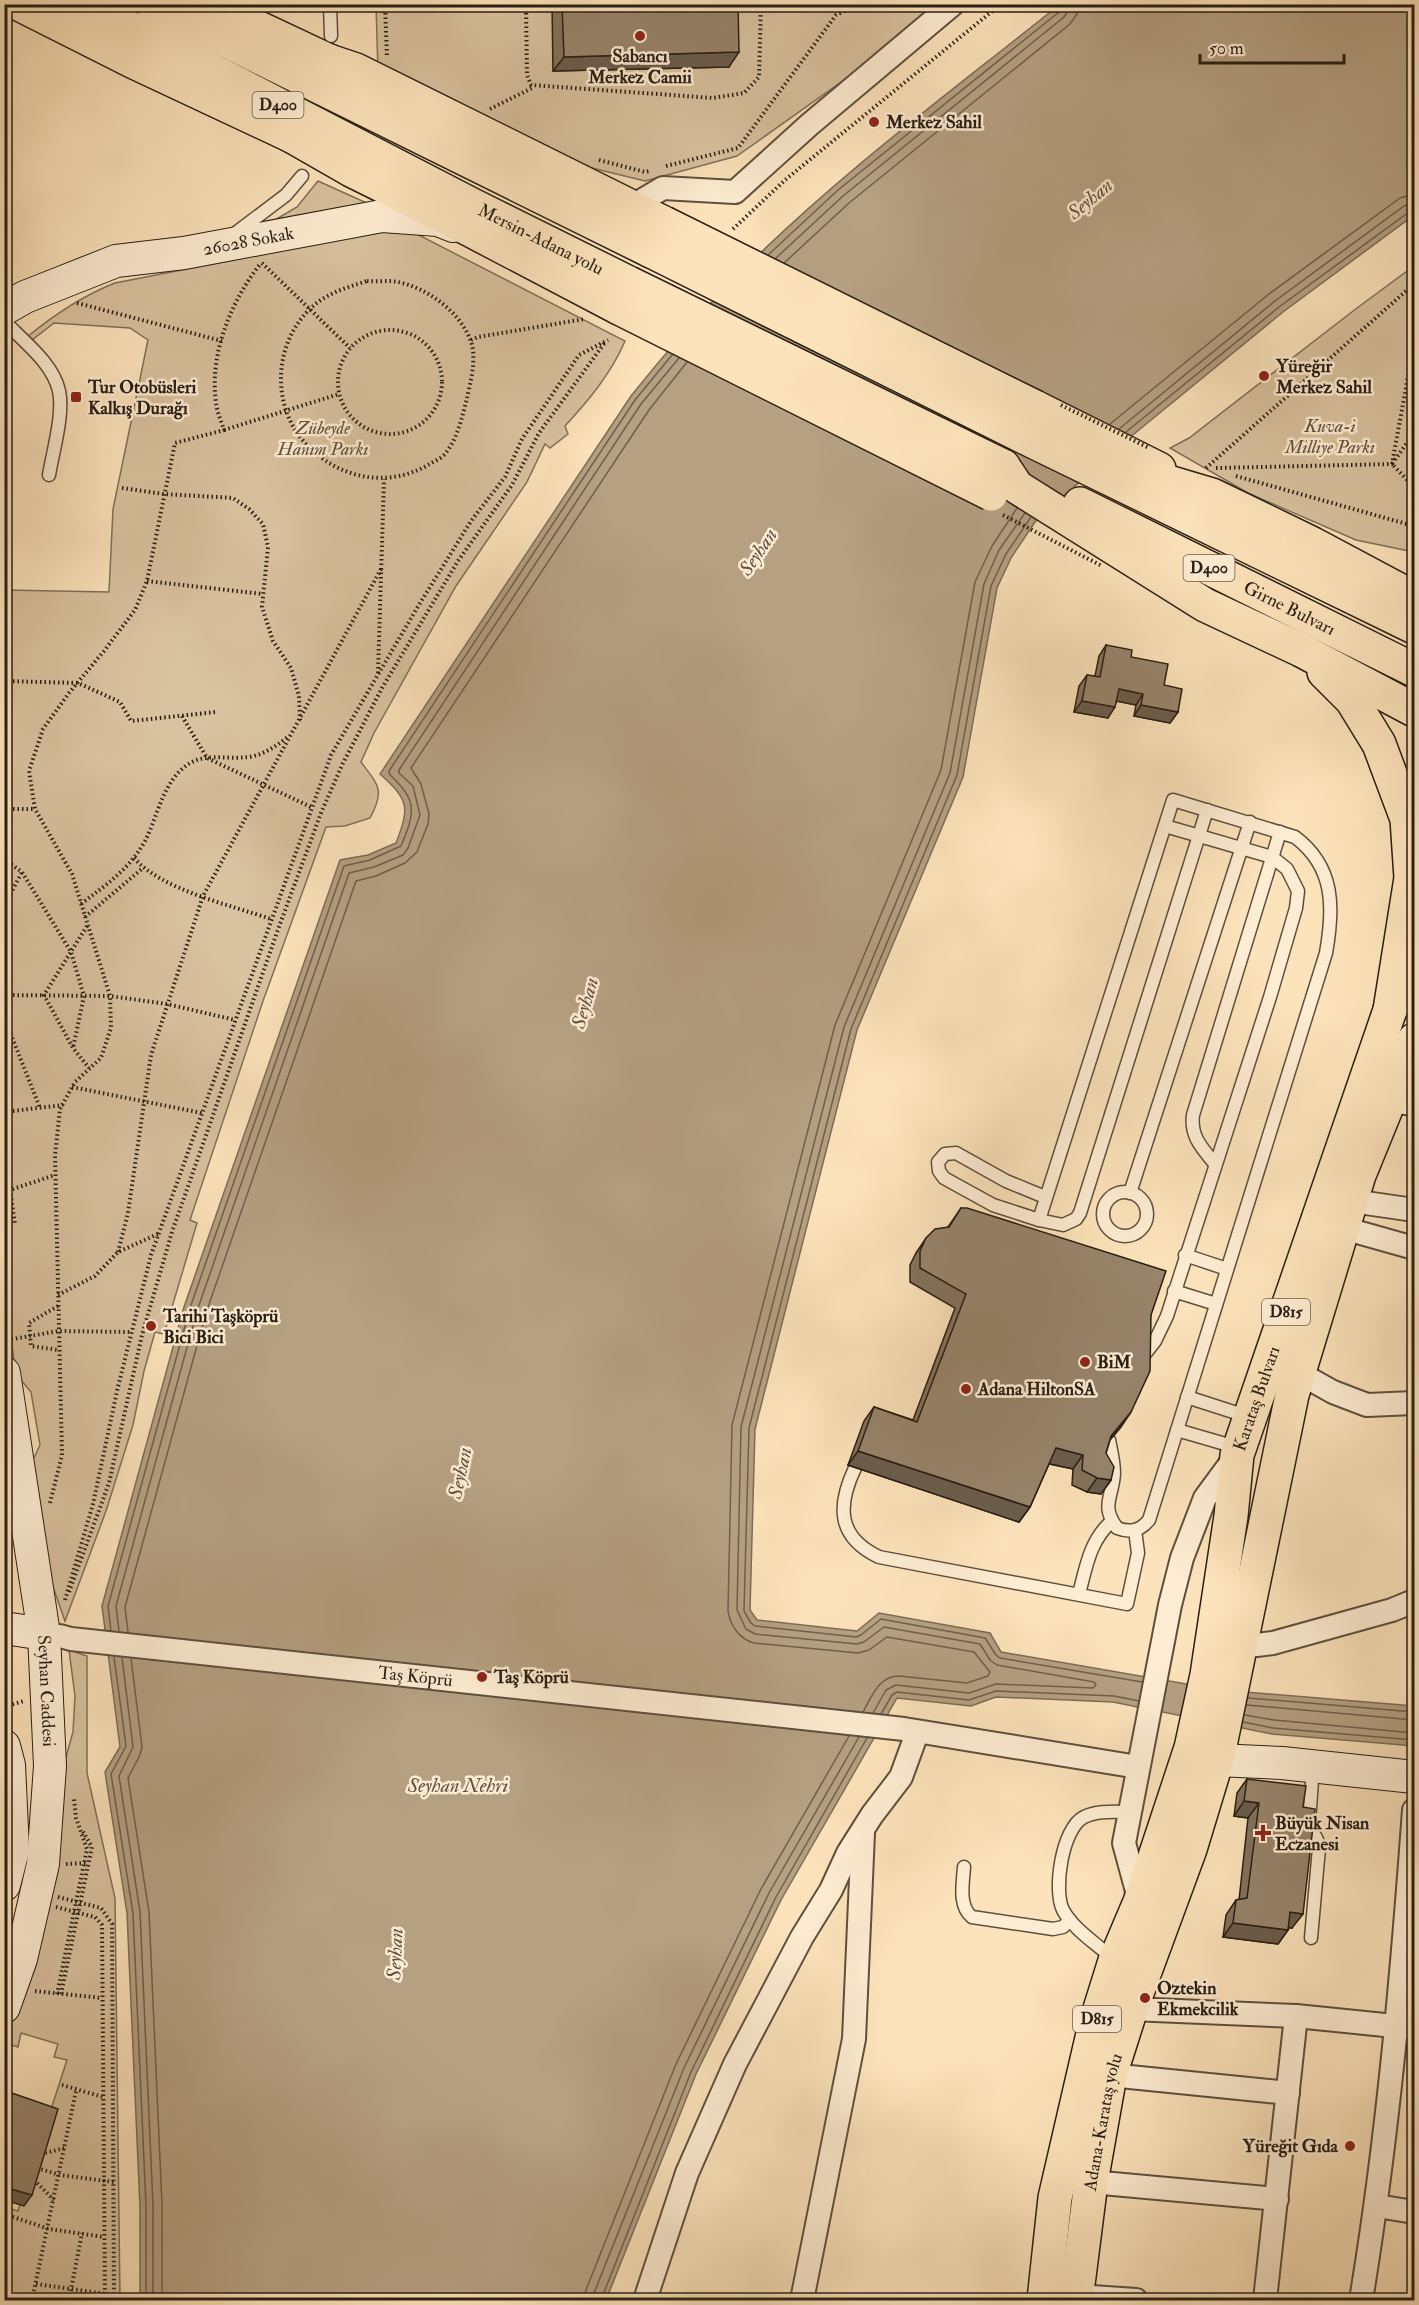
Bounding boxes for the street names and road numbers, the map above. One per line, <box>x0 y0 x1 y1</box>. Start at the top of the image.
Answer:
road number: D400 <box>252 92 304 118</box>
street label: Mersin-Adana yolu <box>474 198 608 280</box>
street label: 26028 Sokak <box>201 221 296 261</box>
road number: D400 <box>1184 555 1234 581</box>
street label: Girne Bulvarı <box>1240 576 1339 641</box>
road number: D815 <box>1262 1299 1310 1325</box>
street label: Karataş Bulvarı <box>1228 1343 1285 1454</box>
street label: Seyhan Caddesi <box>33 1634 61 1748</box>
street label: Taș Köprü <box>377 1661 454 1692</box>
road number: D815 <box>1073 2006 1121 2032</box>
street label: Adana-Karataş yolu <box>1078 2050 1128 2193</box>

